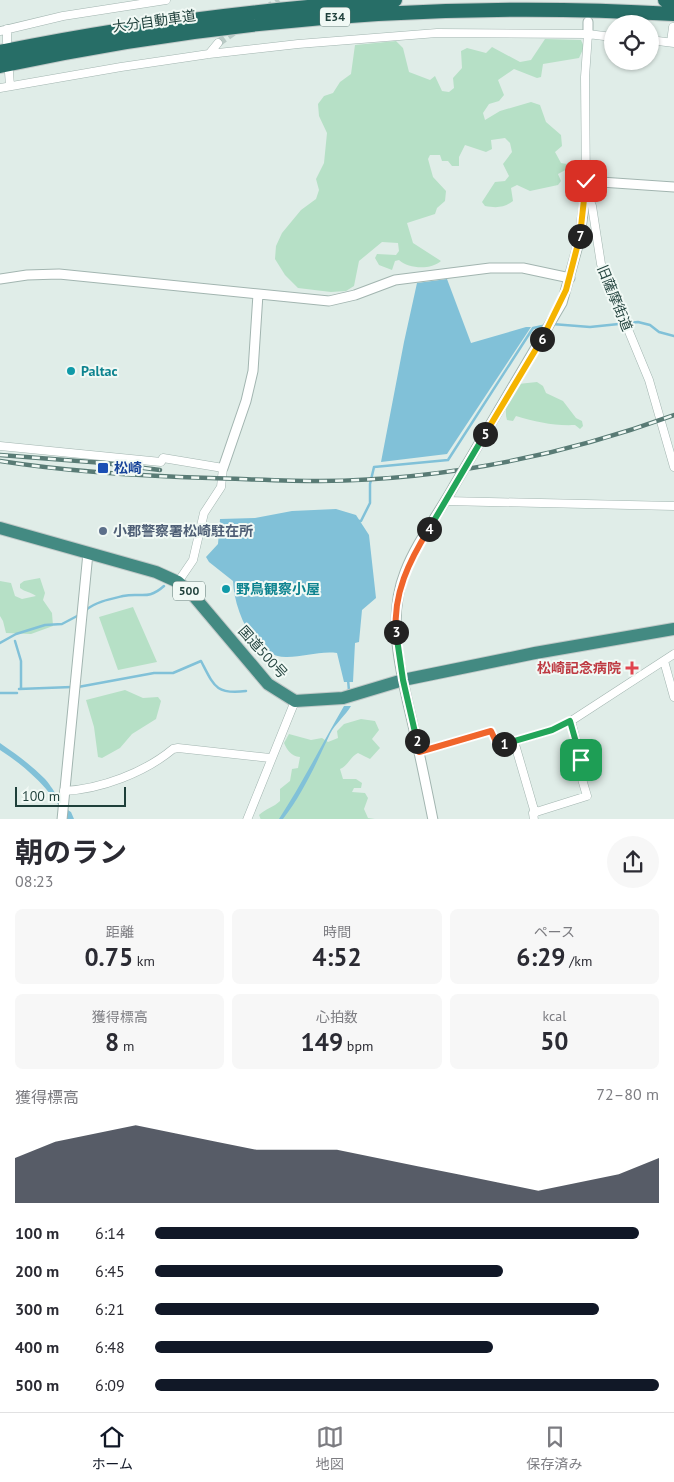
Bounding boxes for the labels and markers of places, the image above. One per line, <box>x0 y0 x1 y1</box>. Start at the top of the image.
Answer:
pin <box>565 160 607 202</box>
pin: 7 <box>568 224 592 248</box>
pin: 6 <box>530 326 554 352</box>
place label: Paltac <box>81 362 118 380</box>
marker: Paltac <box>65 365 77 377</box>
pin: 5 <box>472 422 498 446</box>
place label: 松崎 <box>114 459 142 477</box>
marker: 松崎 <box>96 461 110 475</box>
pin: 4 <box>416 516 442 542</box>
place label: 小郡警察署松崎駐在所 <box>113 522 253 540</box>
marker: 小郡警察署松崎駐在所 <box>97 525 109 537</box>
place label: 野鳥観察小屋 <box>236 580 320 598</box>
marker: 野鳥観察小屋 <box>220 583 232 595</box>
pin: 3 <box>384 620 408 644</box>
place label: 松崎記念病院 <box>537 659 621 677</box>
marker: 松崎記念病院 <box>625 661 639 675</box>
pin: 2 <box>404 728 430 754</box>
pin: 1 <box>492 732 516 756</box>
pin <box>560 739 602 781</box>

